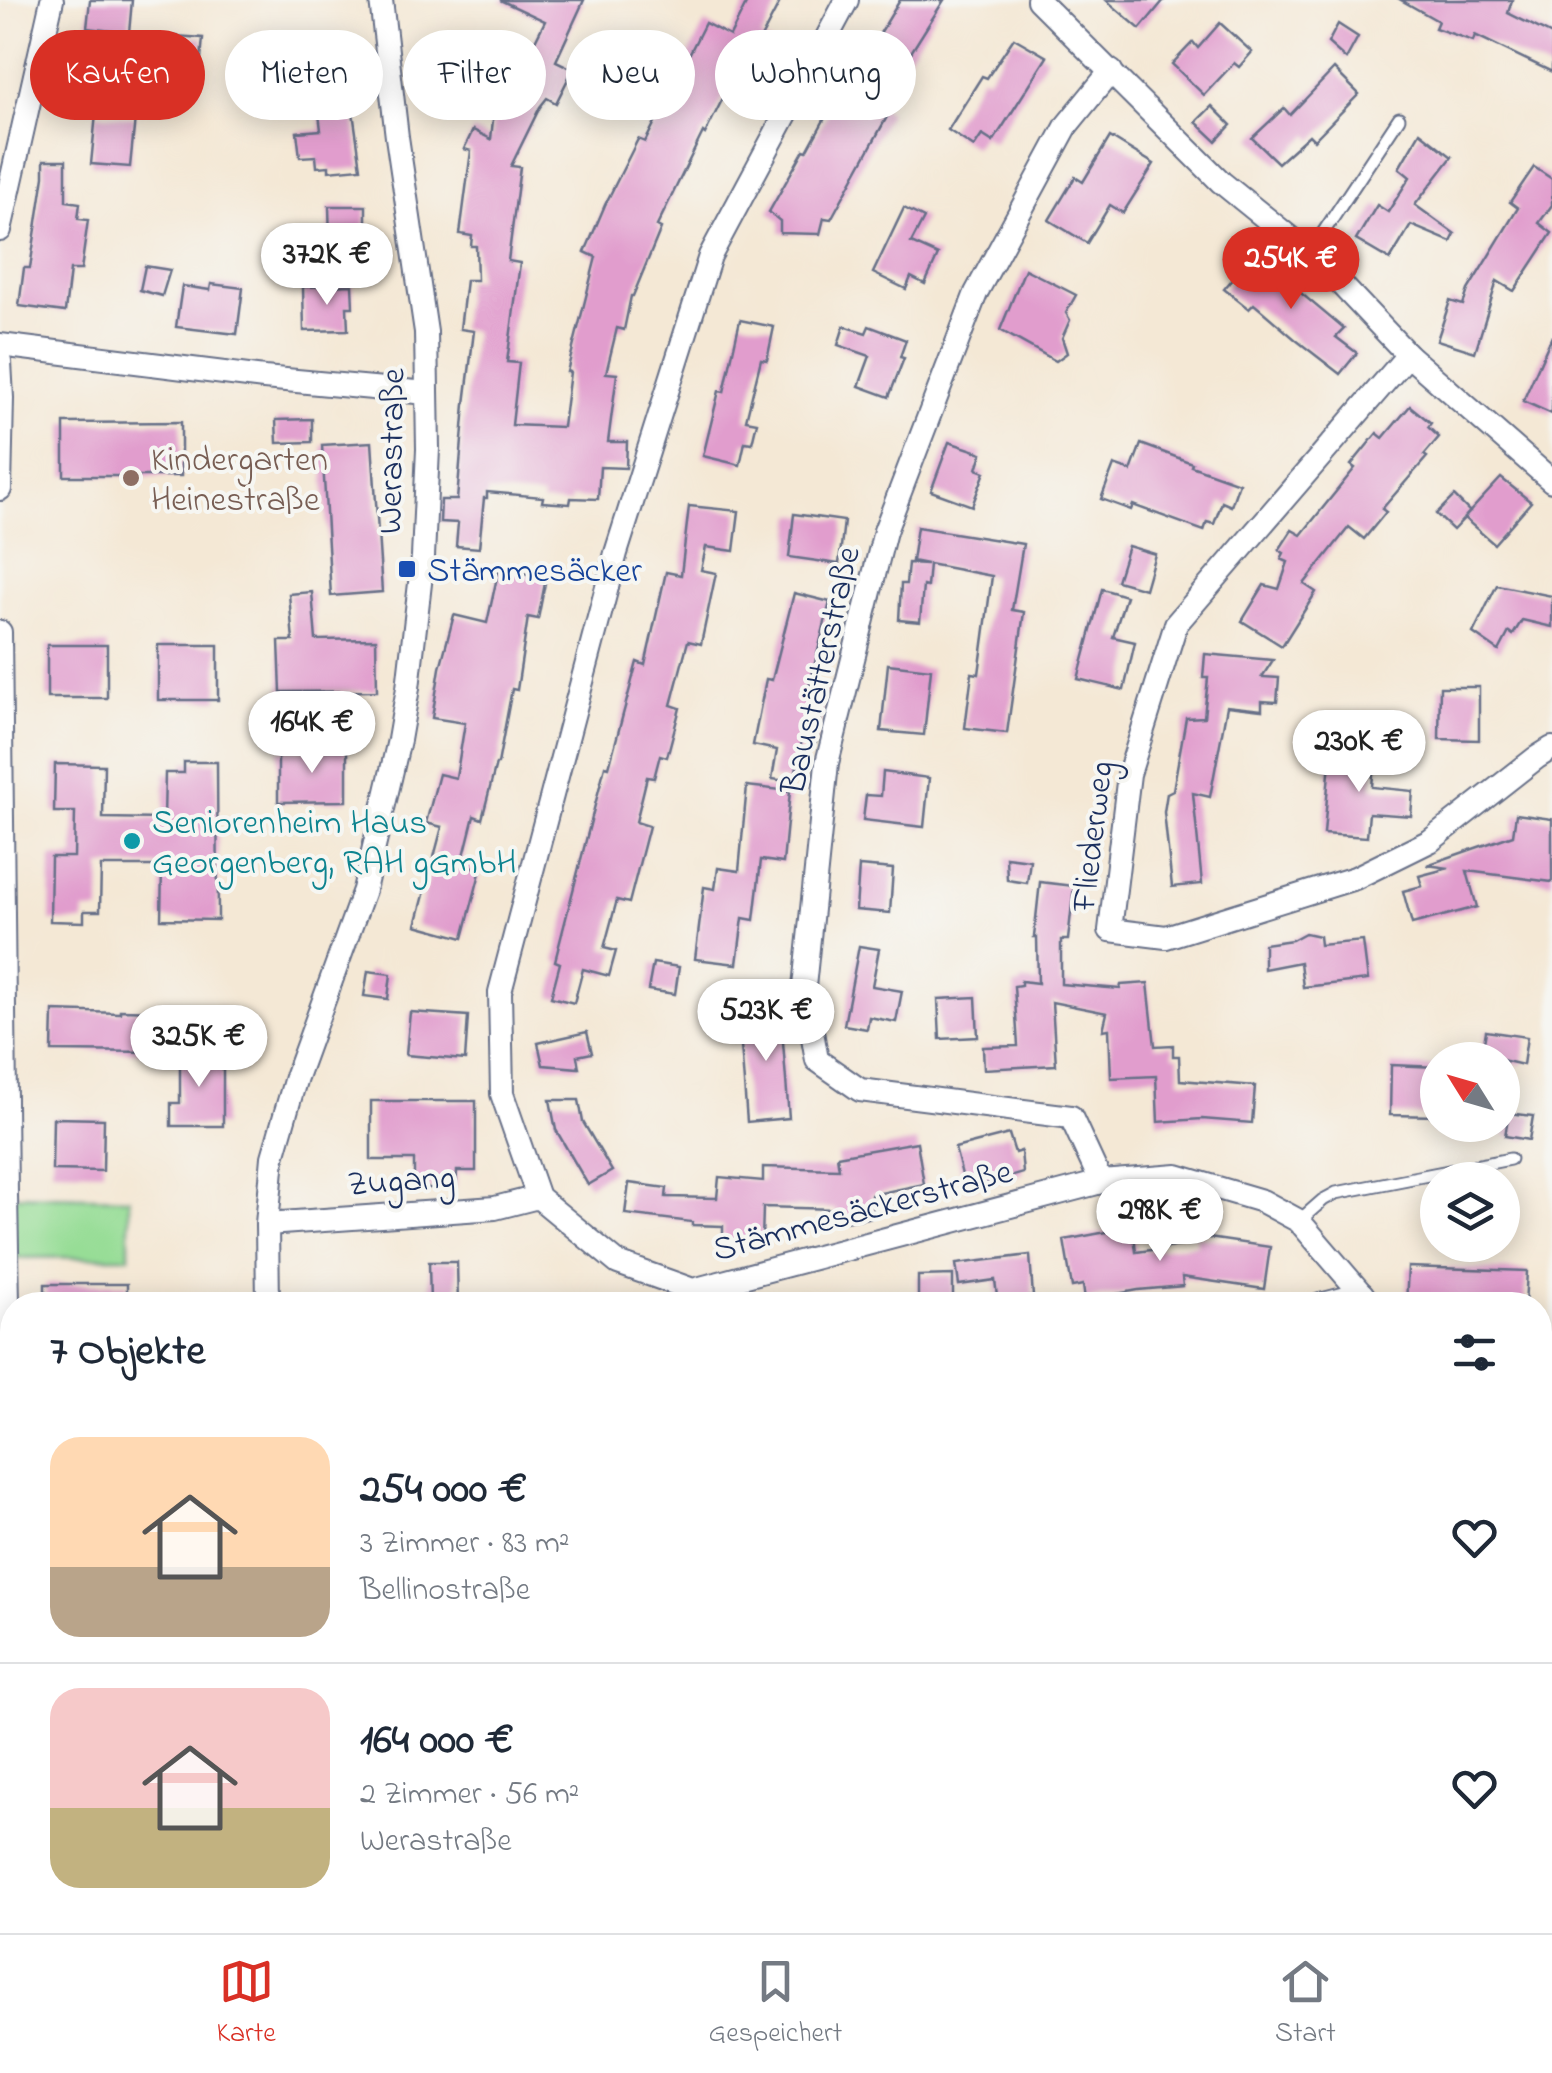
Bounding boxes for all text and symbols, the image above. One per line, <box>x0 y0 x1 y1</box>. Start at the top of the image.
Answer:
chip: Kaufen <box>30 30 205 120</box>
chip: Mieten <box>225 30 383 120</box>
chip: Filter <box>403 30 546 120</box>
chip: Neu <box>566 30 695 120</box>
chip: Wohnung <box>715 30 916 120</box>
pin: 372K € <box>246 223 408 308</box>
pin: 254K € <box>1210 227 1372 312</box>
text: 372K € <box>283 232 371 279</box>
text: 254K € <box>1244 236 1338 283</box>
street label: Werastraße <box>367 367 420 534</box>
place label: Kindergarten Heinestraße <box>151 436 328 527</box>
marker: Kindergarten Heinestraße <box>120 467 142 489</box>
street label: Baustätterstraße <box>769 541 876 801</box>
place label: Stämmesäcker <box>427 547 642 598</box>
marker: Stämmesäcker <box>396 558 418 580</box>
pin: 164K € <box>231 691 393 776</box>
text: 164K € <box>270 700 354 747</box>
pin: 230K € <box>1278 710 1440 795</box>
text: 230K € <box>1315 719 1403 766</box>
street label: Fliederweg <box>1060 758 1129 916</box>
place label: Seniorenheim Haus Georgenberg, RAH gGmbH <box>152 799 517 890</box>
marker: Seniorenheim Haus Georgenberg, RAH gGmbH <box>121 830 143 852</box>
pin: 523K € <box>685 979 847 1064</box>
text: 523K € <box>719 988 813 1035</box>
pin: 325K € <box>118 1005 280 1090</box>
text: 325K € <box>152 1014 246 1061</box>
north arrow <box>1420 1042 1520 1142</box>
map controls <box>1420 1042 1520 1262</box>
street label: Stämmesäckerstraße <box>707 1148 1019 1277</box>
street label: Zugang <box>346 1153 457 1212</box>
button: layers <box>1420 1162 1520 1262</box>
pin: 298K € <box>1079 1179 1241 1264</box>
text: 298K € <box>1118 1188 1202 1235</box>
text: 7 Objekte <box>50 1322 205 1383</box>
icon: filters <box>1447 1325 1502 1380</box>
text: 254 000 € <box>360 1460 527 1521</box>
icon: home <box>130 1477 250 1597</box>
icon: heart <box>1447 1510 1502 1565</box>
text: 3 Zimmer · 83 m² <box>360 1521 569 1568</box>
text: Bellinostraße <box>360 1568 530 1615</box>
text: 164 000 € <box>360 1711 514 1772</box>
icon: home <box>130 1728 250 1848</box>
icon: heart <box>1447 1761 1502 1816</box>
text: 2 Zimmer · 56 m² <box>360 1772 579 1819</box>
text: Werastraße <box>360 1819 512 1866</box>
tab: Karte <box>216 1954 276 2055</box>
tab: Gespeichert <box>709 1954 842 2055</box>
tab: Start <box>1275 1954 1336 2055</box>

